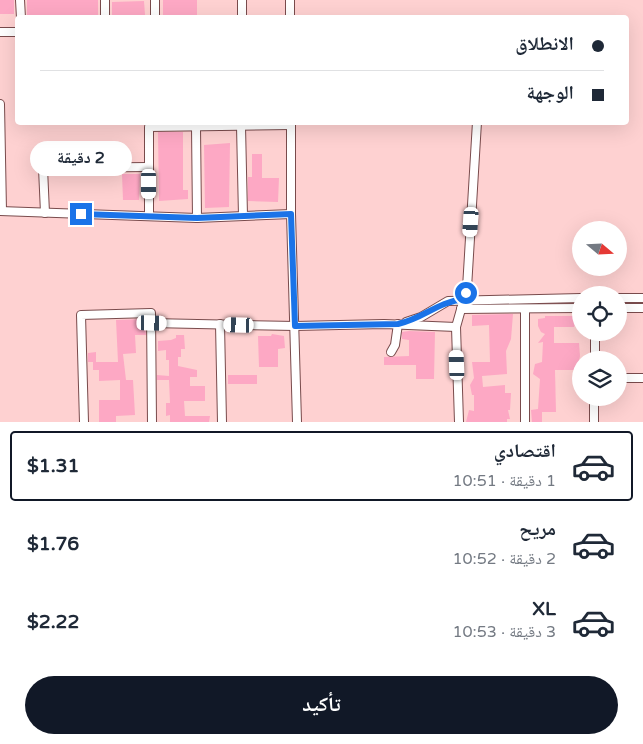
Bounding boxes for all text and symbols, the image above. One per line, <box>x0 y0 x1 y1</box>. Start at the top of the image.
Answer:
text: الانطلاق <box>515 33 574 55</box>
text: الوجهة <box>526 82 574 104</box>
callout: 2 دقيقة <box>30 142 132 176</box>
text: 2 دقيقة <box>57 148 105 168</box>
car <box>141 169 156 199</box>
route end <box>70 203 92 225</box>
car <box>462 207 479 237</box>
north arrow <box>572 221 628 276</box>
map controls <box>572 221 627 406</box>
route start <box>455 282 477 304</box>
button: locate <box>572 286 627 341</box>
car <box>136 315 167 331</box>
car <box>223 317 254 333</box>
car <box>448 350 465 380</box>
button: layers <box>572 351 627 406</box>
text: اقتصادي <box>494 440 556 462</box>
icon: car <box>571 444 616 489</box>
text: $1.31 <box>27 455 79 477</box>
text: 1 دقيقة · 10:51 <box>452 471 556 491</box>
text: مريح <box>519 518 556 540</box>
icon: car <box>571 522 616 567</box>
text: $1.76 <box>27 533 79 555</box>
text: 2 دقيقة · 10:52 <box>452 549 556 569</box>
text: XL <box>532 598 556 620</box>
icon: car <box>571 600 616 645</box>
text: $2.22 <box>27 611 79 633</box>
text: 3 دقيقة · 10:53 <box>452 622 556 642</box>
button: تأكيد <box>25 676 618 734</box>

